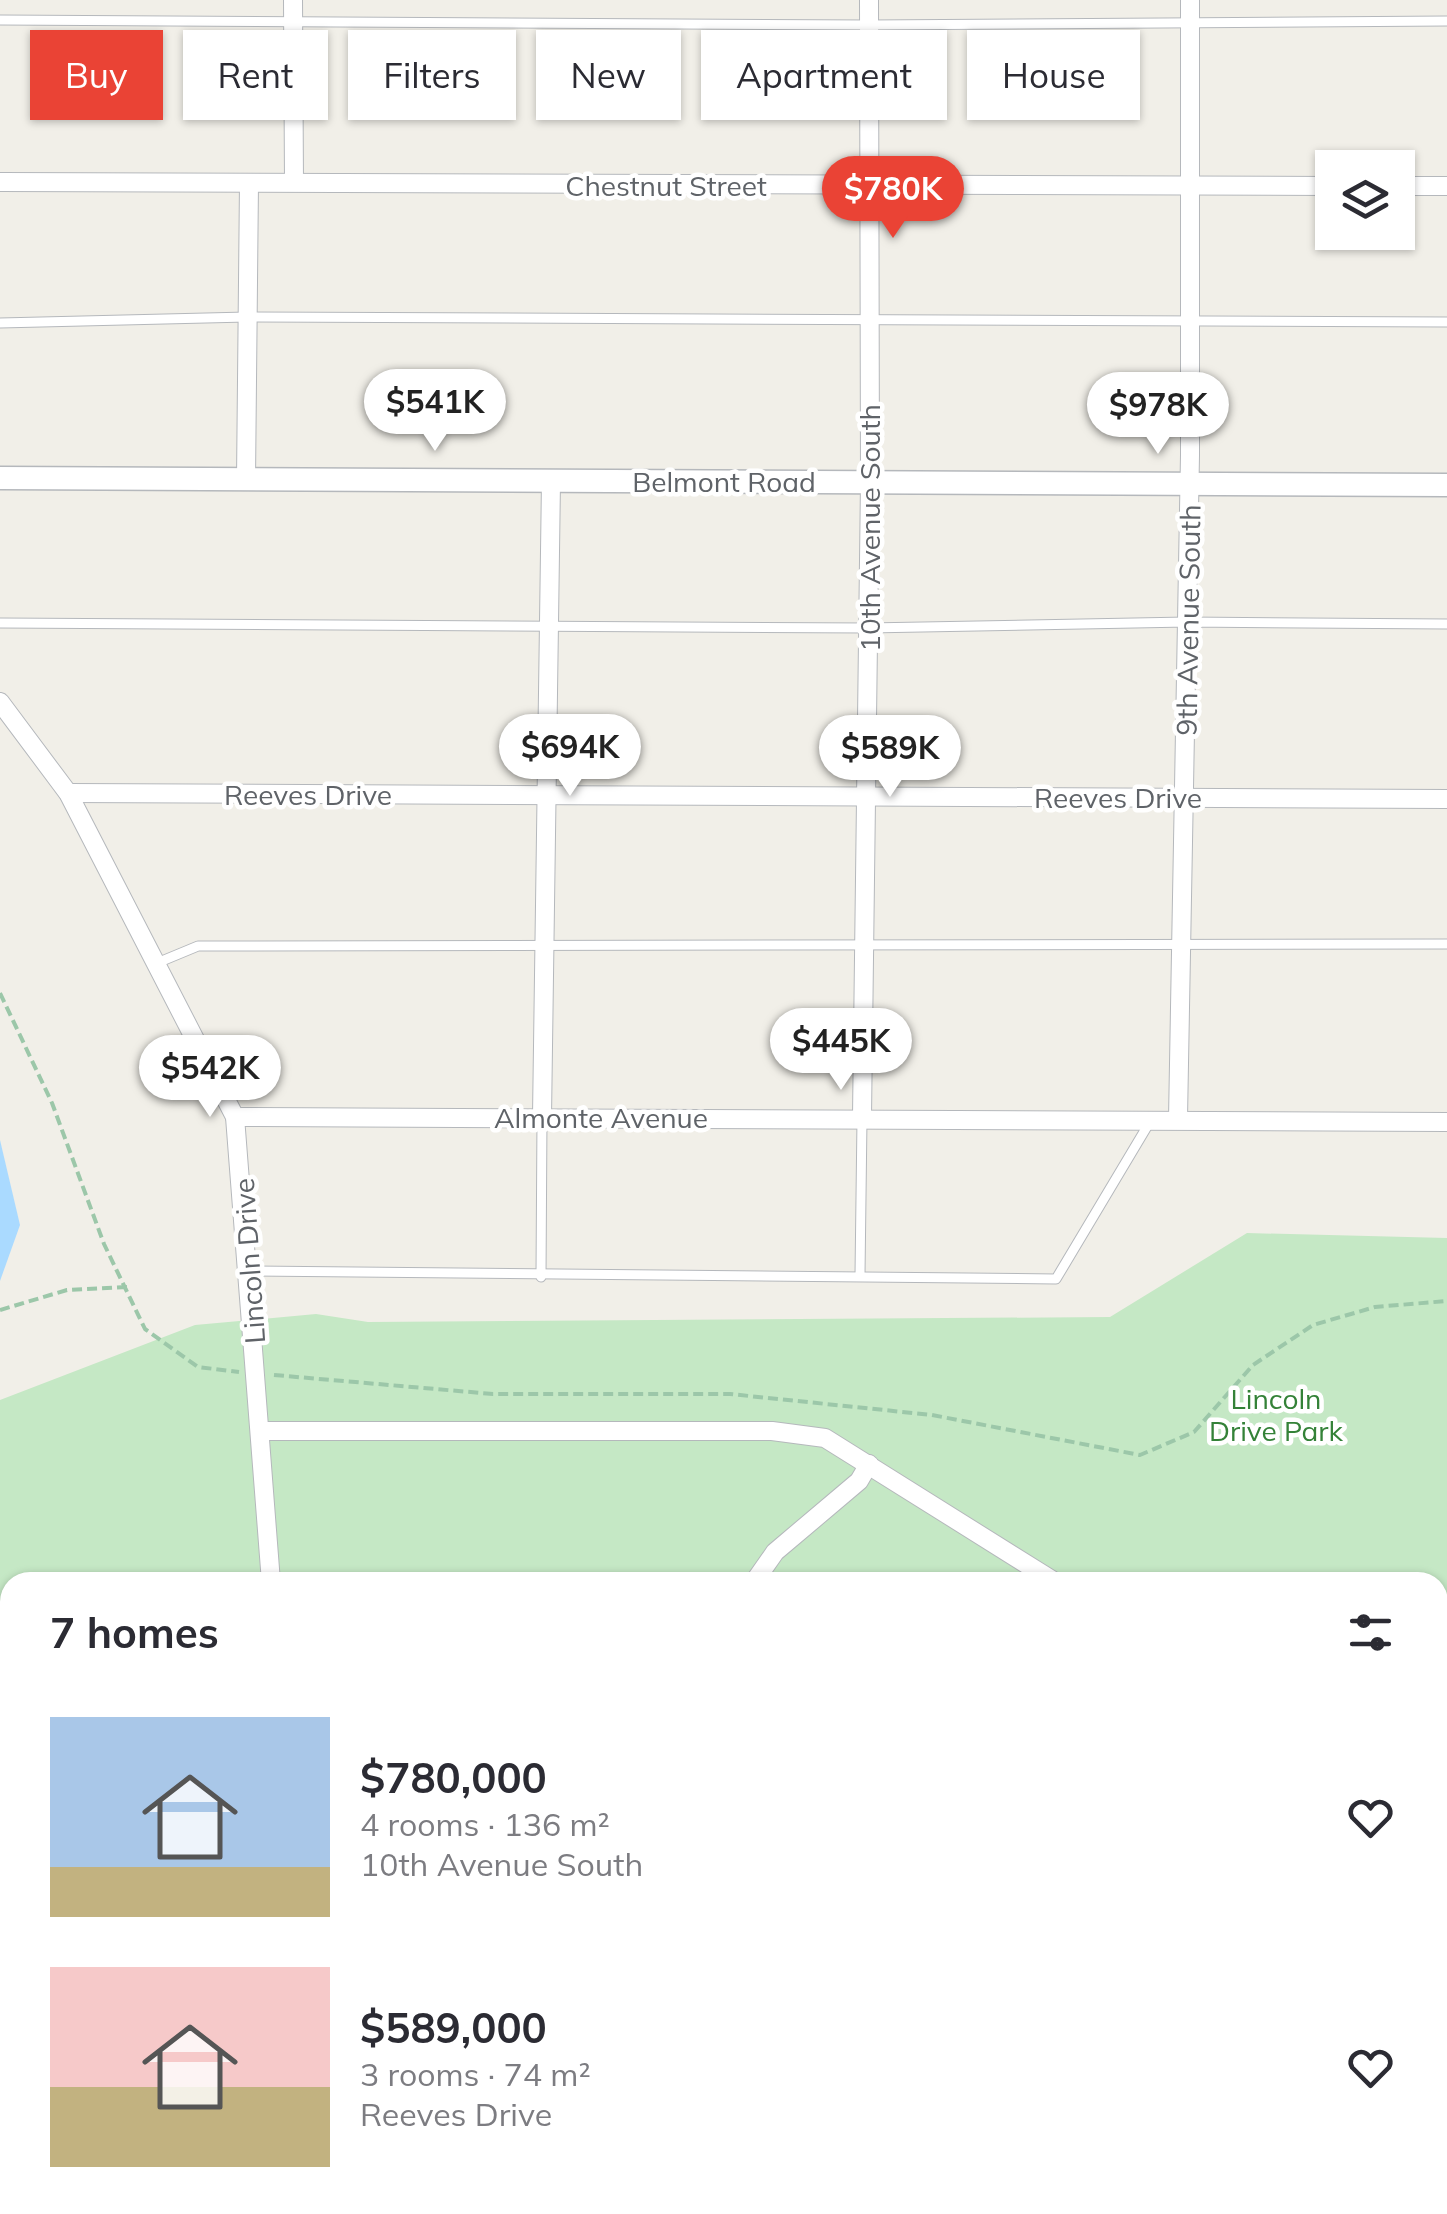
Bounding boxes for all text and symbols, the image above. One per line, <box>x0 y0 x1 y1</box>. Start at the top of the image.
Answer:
chip: Buy <box>30 30 163 120</box>
chip: Rent <box>183 30 328 120</box>
chip: Filters <box>348 30 516 120</box>
chip: New <box>536 30 681 120</box>
chip: Apartment <box>701 30 947 120</box>
chip: House <box>967 30 1140 120</box>
map controls <box>1315 150 1415 250</box>
button: layers <box>1315 150 1415 250</box>
pin: $780K <box>823 156 963 241</box>
street label: Chestnut Street <box>565 168 767 203</box>
text: $780K <box>844 168 942 208</box>
pin: $541K <box>365 369 505 454</box>
pin: $978K <box>1088 372 1228 457</box>
text: $541K <box>386 381 484 421</box>
text: $978K <box>1109 384 1207 424</box>
street label: 10th Avenue South <box>852 404 887 652</box>
street label: Belmont Road <box>632 464 816 499</box>
street label: 9th Avenue South <box>1168 504 1208 736</box>
pin: $694K <box>500 714 640 799</box>
pin: $589K <box>820 715 960 800</box>
text: $694K <box>521 726 619 766</box>
text: $589K <box>841 727 939 767</box>
street label: Reeves Drive <box>224 777 392 812</box>
street label: Reeves Drive <box>1034 780 1202 815</box>
pin: $445K <box>771 1008 911 1093</box>
text: $445K <box>792 1020 890 1060</box>
pin: $542K <box>140 1035 280 1120</box>
text: $542K <box>161 1047 259 1087</box>
street label: Almonte Avenue <box>494 1100 708 1135</box>
street label: Lincoln Drive <box>226 1177 272 1345</box>
park label: Lincoln Drive Park <box>1209 1381 1344 1448</box>
icon: filters <box>1343 1605 1398 1660</box>
text: 7 homes <box>50 1606 219 1659</box>
text: $780,000 <box>360 1751 547 1804</box>
icon: home <box>130 1757 250 1877</box>
icon: heart <box>1343 1790 1398 1845</box>
text: 4 rooms · 136 m² <box>360 1804 610 1844</box>
text: 10th Avenue South <box>360 1844 643 1884</box>
text: $589,000 <box>360 2001 547 2054</box>
icon: home <box>130 2007 250 2127</box>
icon: heart <box>1343 2040 1398 2095</box>
text: 3 rooms · 74 m² <box>360 2054 591 2094</box>
text: Reeves Drive <box>360 2094 552 2134</box>

